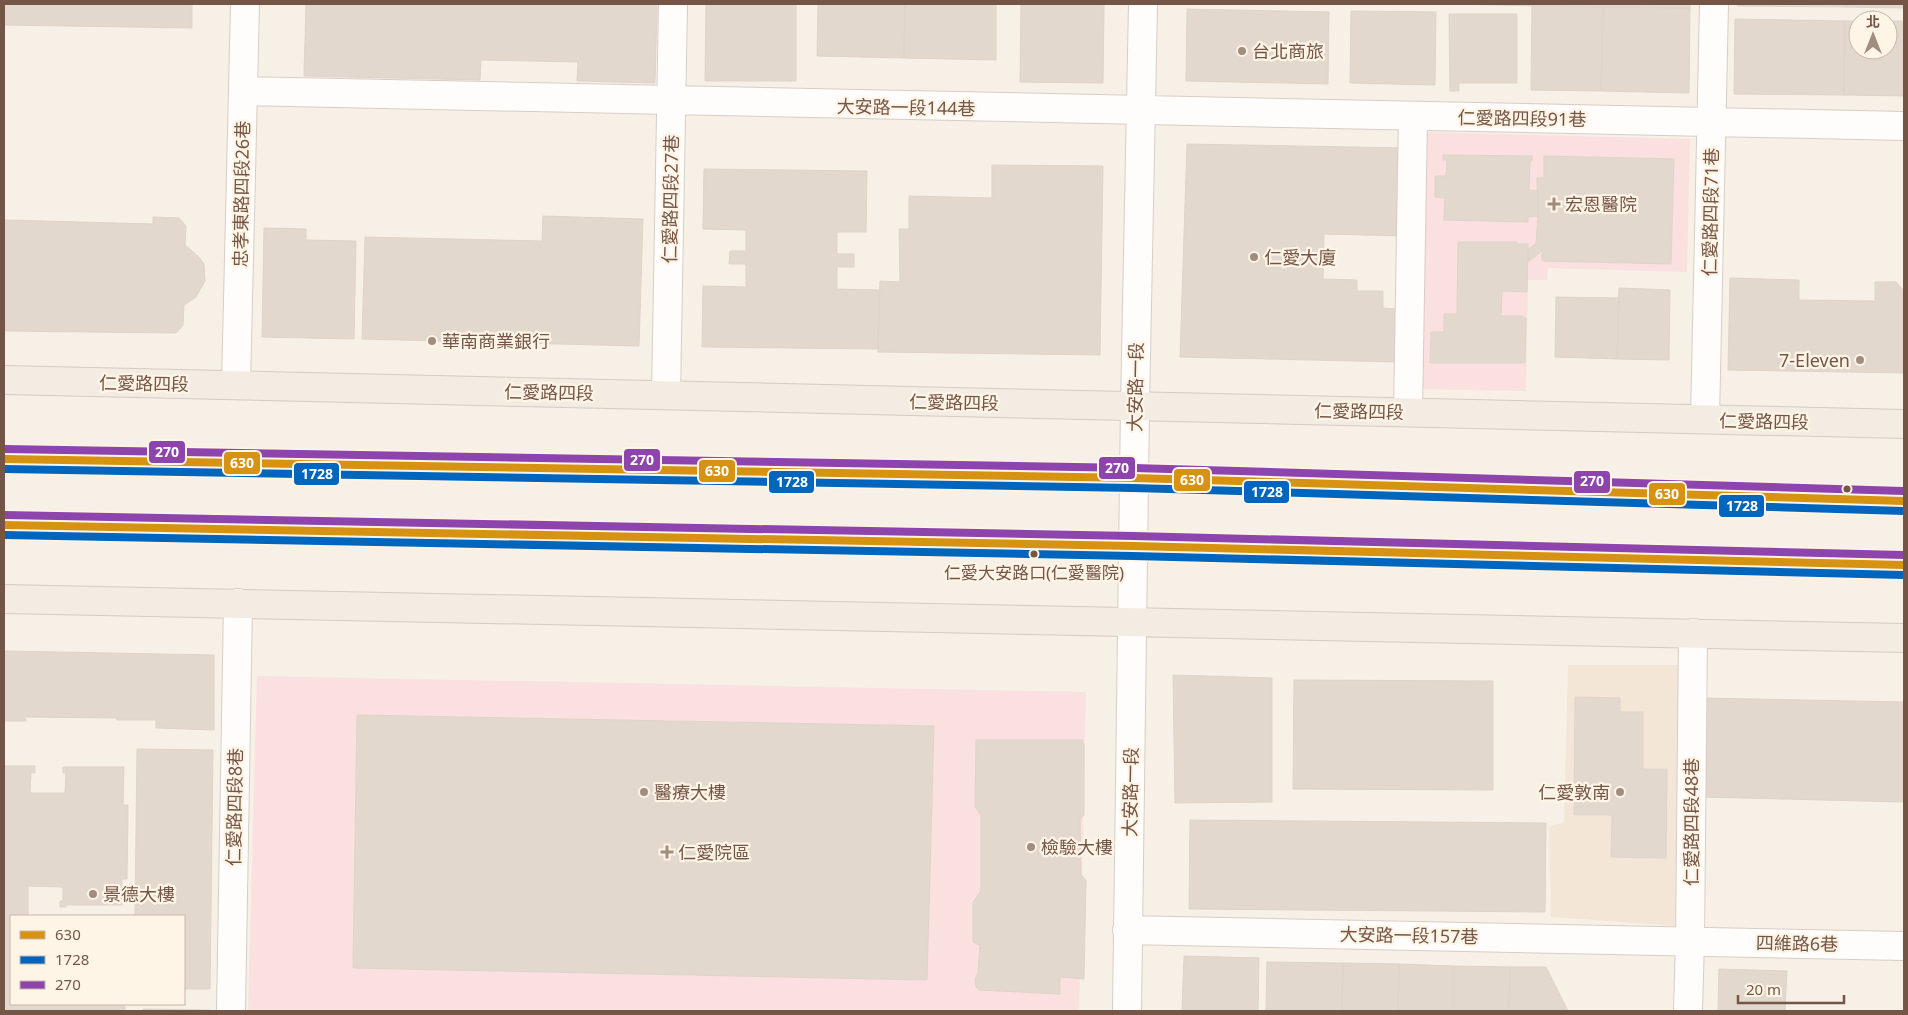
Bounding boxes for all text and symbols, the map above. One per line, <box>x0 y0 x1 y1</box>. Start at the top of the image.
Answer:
north arrow <box>1848 10 1898 60</box>
text: 北 <box>1866 12 1880 31</box>
place label: 台北商旅 <box>1252 39 1324 63</box>
marker: 台北商旅 <box>1236 45 1248 57</box>
street label: 大安路一段144巷 <box>836 94 976 120</box>
street label: 仁愛路四段91巷 <box>1458 105 1586 131</box>
street label: 忠孝東路四段26巷 <box>228 121 254 267</box>
street label: 仁愛路四段27巷 <box>657 135 683 263</box>
street label: 仁愛路四段71巷 <box>1697 148 1723 276</box>
place label: 宏恩醫院 <box>1565 192 1637 216</box>
marker: 宏恩醫院 <box>1547 197 1561 211</box>
place label: 仁愛大廈 <box>1264 245 1336 269</box>
marker: 仁愛大廈 <box>1248 251 1260 263</box>
place label: 華南商業銀行 <box>442 329 550 353</box>
marker: 華南商業銀行 <box>426 335 438 347</box>
street label: 大安路一段 <box>1122 342 1148 432</box>
place label: 7-Eleven <box>1779 348 1850 372</box>
marker: 7-Eleven <box>1854 354 1866 366</box>
street label: 仁愛路四段 <box>99 370 189 396</box>
street label: 仁愛路四段 <box>504 379 594 405</box>
street label: 仁愛路四段 <box>909 389 999 415</box>
street label: 仁愛路四段 <box>1314 398 1404 424</box>
street label: 仁愛路四段 <box>1719 408 1809 434</box>
line badge: 270 <box>148 440 186 464</box>
text: 270 <box>155 442 179 461</box>
line badge: 270 <box>623 448 661 472</box>
text: 270 <box>630 450 654 469</box>
line badge: 630 <box>223 451 261 475</box>
text: 630 <box>230 453 254 472</box>
line badge: 270 <box>1098 456 1136 480</box>
text: 270 <box>1105 458 1129 477</box>
line badge: 630 <box>698 459 736 483</box>
text: 630 <box>705 461 729 480</box>
line badge: 1728 <box>293 462 340 486</box>
text: 1728 <box>301 464 333 483</box>
line badge: 630 <box>1173 468 1211 492</box>
line badge: 1728 <box>768 470 815 494</box>
text: 630 <box>1180 470 1204 489</box>
line badge: 270 <box>1573 470 1611 494</box>
text: 270 <box>1580 471 1604 490</box>
text: 1728 <box>776 472 808 491</box>
line badge: 1728 <box>1243 480 1290 504</box>
text: 1728 <box>1251 482 1283 501</box>
line badge: 630 <box>1648 482 1686 506</box>
text: 630 <box>1655 484 1679 503</box>
unlabelled marker <box>1842 484 1852 494</box>
line badge: 1728 <box>1718 494 1765 518</box>
text: 1728 <box>1726 496 1758 515</box>
marker: 仁愛大安路口(仁愛醫院) <box>1029 549 1039 559</box>
place label: 仁愛大安路口(仁愛醫院) <box>944 561 1124 584</box>
street label: 大安路一段 <box>1117 747 1143 837</box>
street label: 仁愛路四段8巷 <box>221 748 247 866</box>
street label: 仁愛路四段48巷 <box>1679 758 1703 886</box>
place label: 醫療大樓 <box>654 780 726 804</box>
place label: 仁愛敦南 <box>1538 780 1610 804</box>
marker: 醫療大樓 <box>638 786 650 798</box>
marker: 仁愛敦南 <box>1614 786 1626 798</box>
place label: 檢驗大樓 <box>1041 835 1113 859</box>
place label: 仁愛院區 <box>678 840 750 864</box>
marker: 檢驗大樓 <box>1025 841 1037 853</box>
marker: 仁愛院區 <box>660 845 674 859</box>
place label: 景德大樓 <box>103 882 175 906</box>
marker: 景德大樓 <box>87 888 99 900</box>
legend <box>10 915 185 1005</box>
street label: 大安路一段157巷 <box>1339 922 1479 948</box>
text: 630 <box>55 924 81 944</box>
street label: 四維路6巷 <box>1756 930 1838 956</box>
text: 1728 <box>55 949 89 969</box>
scale bar <box>1738 972 1844 1004</box>
text: 270 <box>55 974 81 994</box>
text: 20 m <box>1746 979 1781 999</box>

